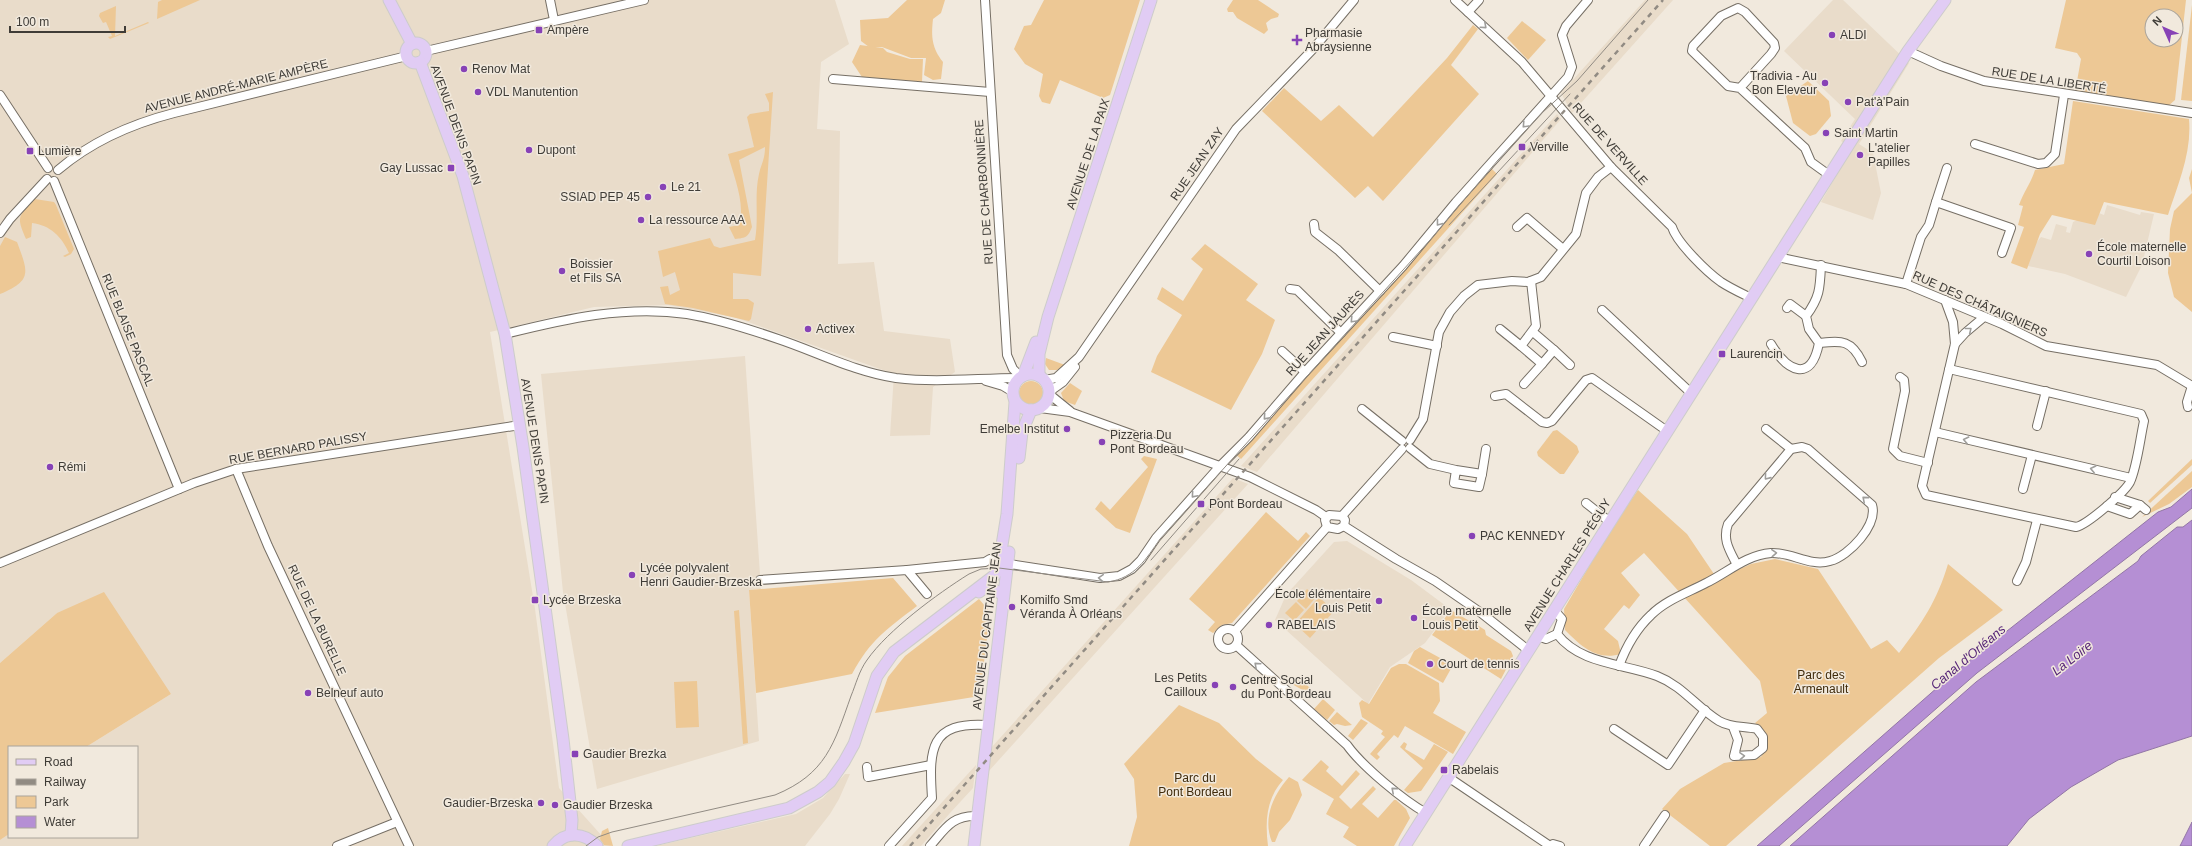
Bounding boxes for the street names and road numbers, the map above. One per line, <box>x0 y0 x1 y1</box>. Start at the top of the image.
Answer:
street label: AVENUE ANDRÉ-MARIE AMPÈRE <box>143 55 329 116</box>
street label: AVENUE DENIS PAPIN <box>428 63 484 187</box>
street label: RUE DE LA LIBERTÉ <box>1991 63 2107 96</box>
street label: AVENUE DE LA PAIX <box>1063 97 1113 211</box>
street label: RUE DE VERVILLE <box>1569 100 1651 188</box>
street label: RUE DE CHARBONNIÈRE <box>971 119 996 265</box>
street label: RUE JEAN ZAY <box>1167 125 1227 203</box>
street label: RUE DES CHÂTAIGNIERS <box>1911 267 2050 340</box>
street label: RUE BLAISE PASCAL <box>99 272 157 389</box>
street label: RUE JEAN JAURÈS <box>1282 287 1367 379</box>
street label: AVENUE DENIS PAPIN <box>518 377 552 505</box>
street label: RUE BERNARD PALISSY <box>228 429 368 467</box>
street label: AVENUE CHARLES PÉGUY <box>1519 496 1614 634</box>
street label: AVENUE DU CAPITAINE JEAN <box>970 541 1004 711</box>
street label: RUE DE LA BURELLE <box>285 562 349 678</box>

